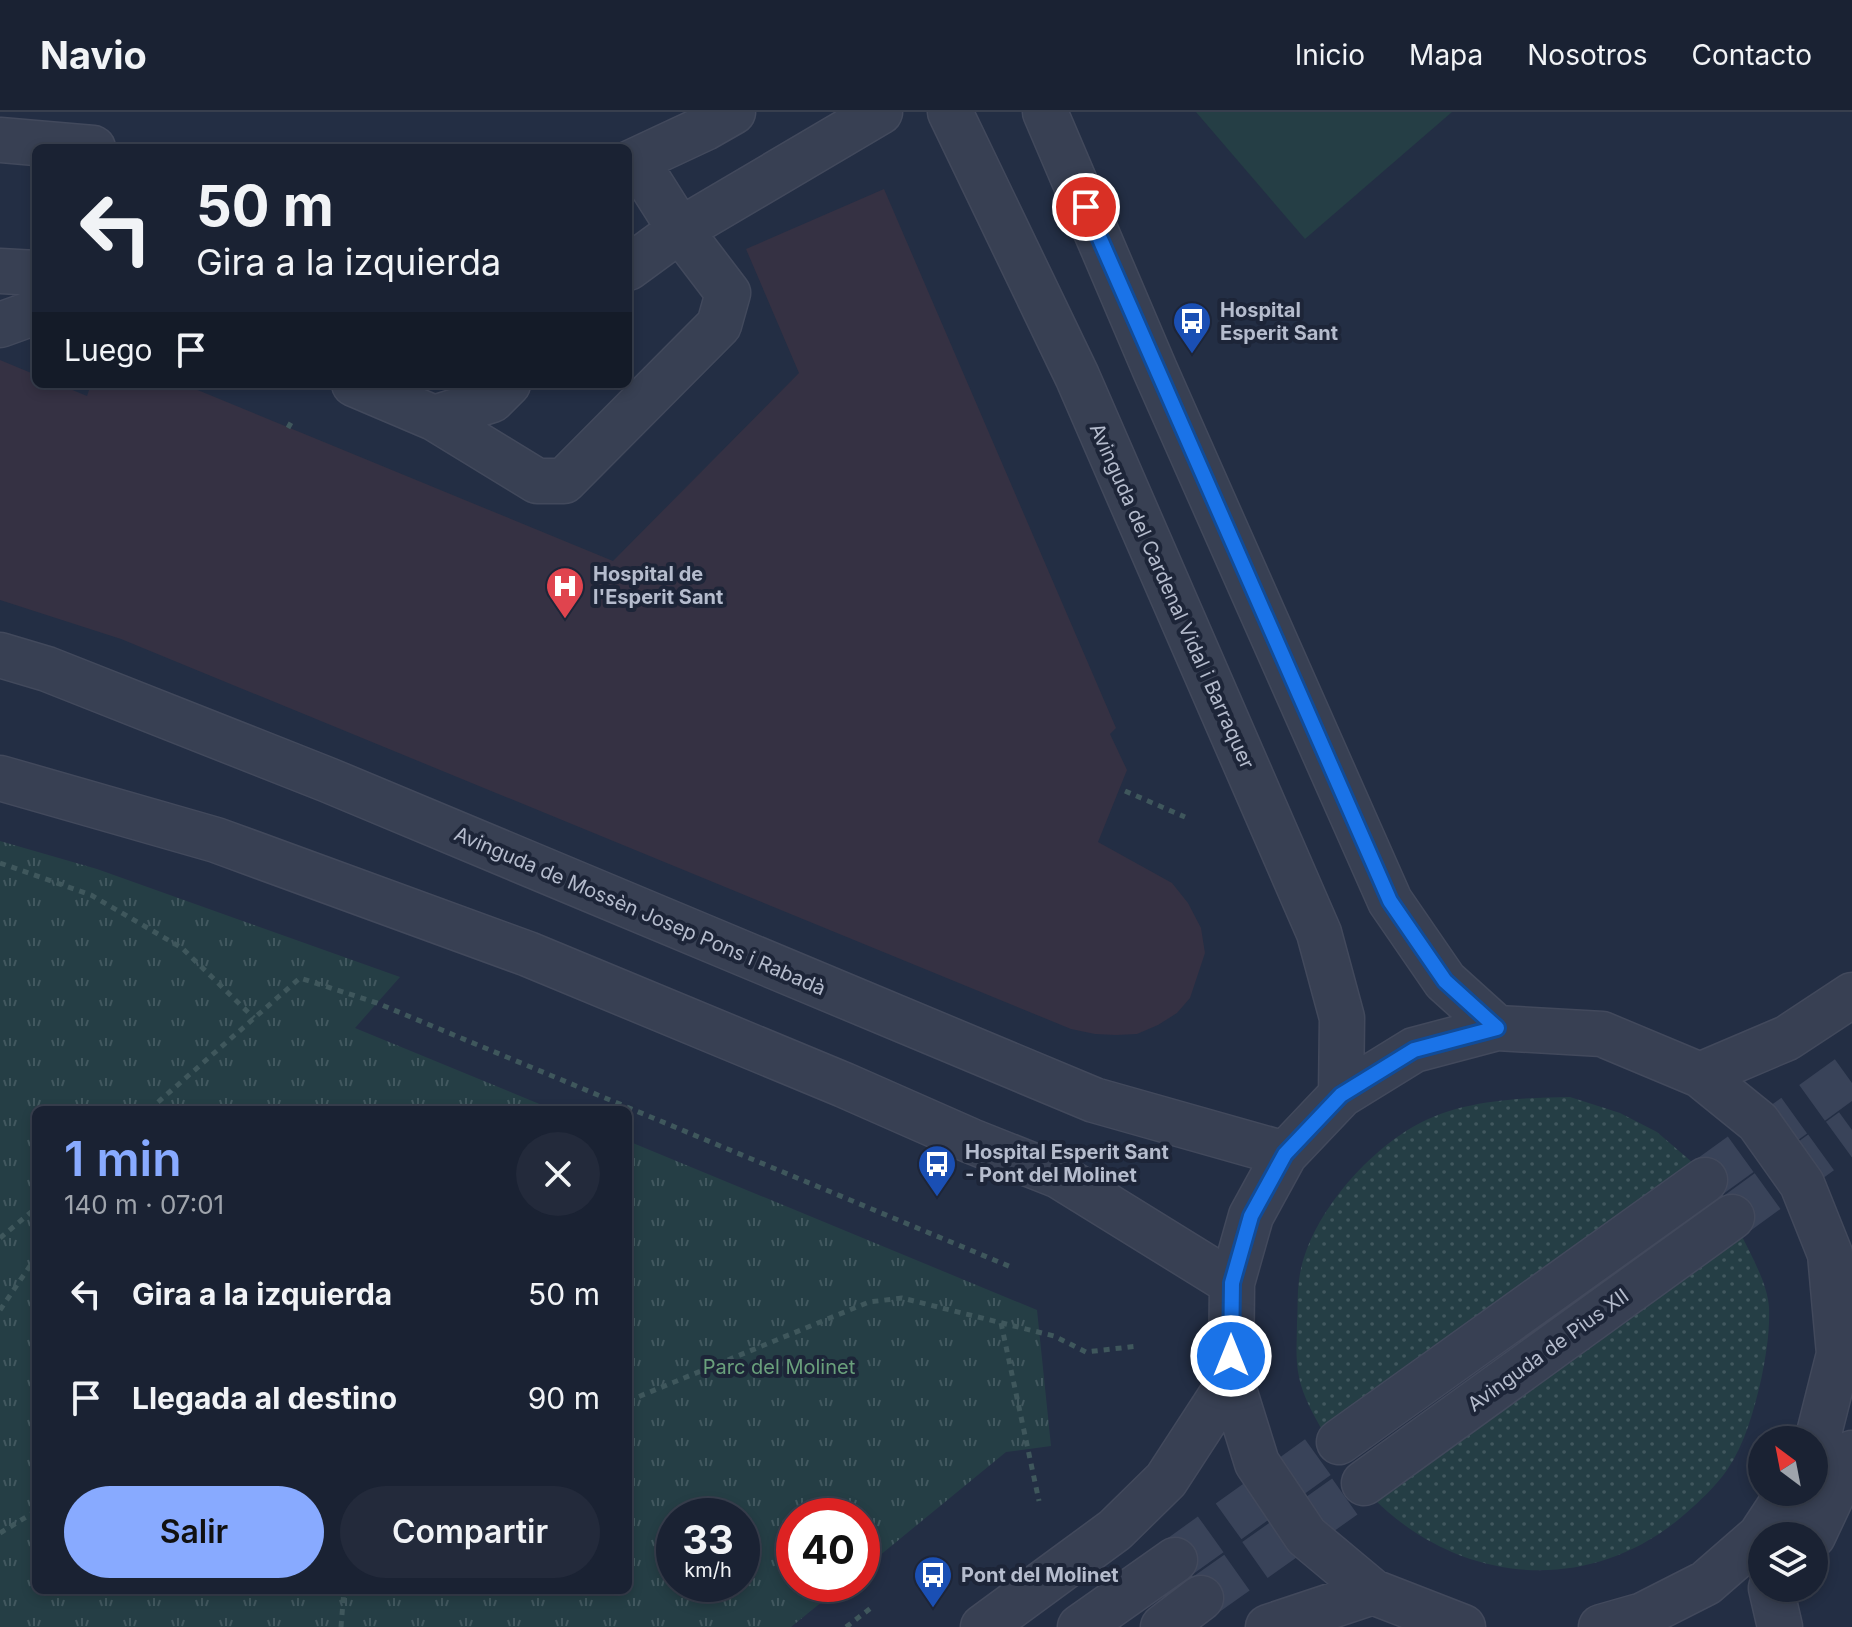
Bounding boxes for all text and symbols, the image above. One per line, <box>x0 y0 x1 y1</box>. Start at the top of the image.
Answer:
text: Navio <box>40 32 147 78</box>
text: Inicio <box>1295 38 1365 72</box>
text: Mapa <box>1409 38 1483 72</box>
text: Nosotros <box>1527 38 1648 72</box>
text: Contacto <box>1692 38 1812 72</box>
text: 50 m <box>196 172 334 240</box>
pin <box>1052 173 1120 241</box>
icon: left <box>64 176 168 280</box>
icon: arrive <box>1064 185 1108 229</box>
text: Gira a la izquierda <box>196 240 501 284</box>
place label: Hospital Esperit Sant <box>1220 298 1338 345</box>
bus stop icon: Hospital Esperit Sant <box>1171 300 1213 355</box>
icon: arrive <box>169 328 213 372</box>
text: Luego <box>64 332 153 368</box>
street label: Avinguda del Cardenal Vidal i Barraquer <box>1085 420 1260 773</box>
place label: Hospital de l'Esperit Sant <box>593 562 723 609</box>
hospital icon: Hospital de l'Esperit Sant <box>544 565 586 620</box>
street label: Avinguda de Mossèn Josep Pons i Rabadà <box>451 822 829 1000</box>
text: 1 min <box>64 1129 182 1188</box>
button: close <box>516 1132 600 1216</box>
place label: Hospital Esperit Sant - Pont del Molinet <box>965 1140 1169 1187</box>
bus stop icon: Hospital Esperit Sant - Pont del Molinet <box>916 1143 958 1198</box>
text: 140 m · 07:01 <box>64 1189 224 1220</box>
icon: left <box>64 1272 108 1316</box>
text: Gira a la izquierda <box>132 1276 392 1312</box>
text: 50 m <box>528 1276 600 1312</box>
street label: Avinguda de Pius XII <box>1463 1284 1633 1416</box>
position arrow <box>1189 1314 1273 1398</box>
park label: Parc del Molinet <box>703 1355 856 1379</box>
icon: arrive <box>64 1376 108 1420</box>
text: Llegada al destino <box>132 1380 397 1416</box>
text: 90 m <box>528 1380 600 1416</box>
north arrow <box>1748 1426 1828 1506</box>
map controls <box>1748 1426 1828 1602</box>
button: Salir <box>64 1486 324 1578</box>
button: Compartir <box>340 1486 600 1578</box>
speed limit sign: 40 <box>776 1498 880 1602</box>
text: 33 <box>682 1515 734 1564</box>
button: layers <box>1748 1522 1828 1602</box>
bus stop icon: Pont del Molinet <box>912 1554 954 1609</box>
text: km/h <box>684 1558 732 1582</box>
place label: Pont del Molinet <box>961 1563 1119 1587</box>

